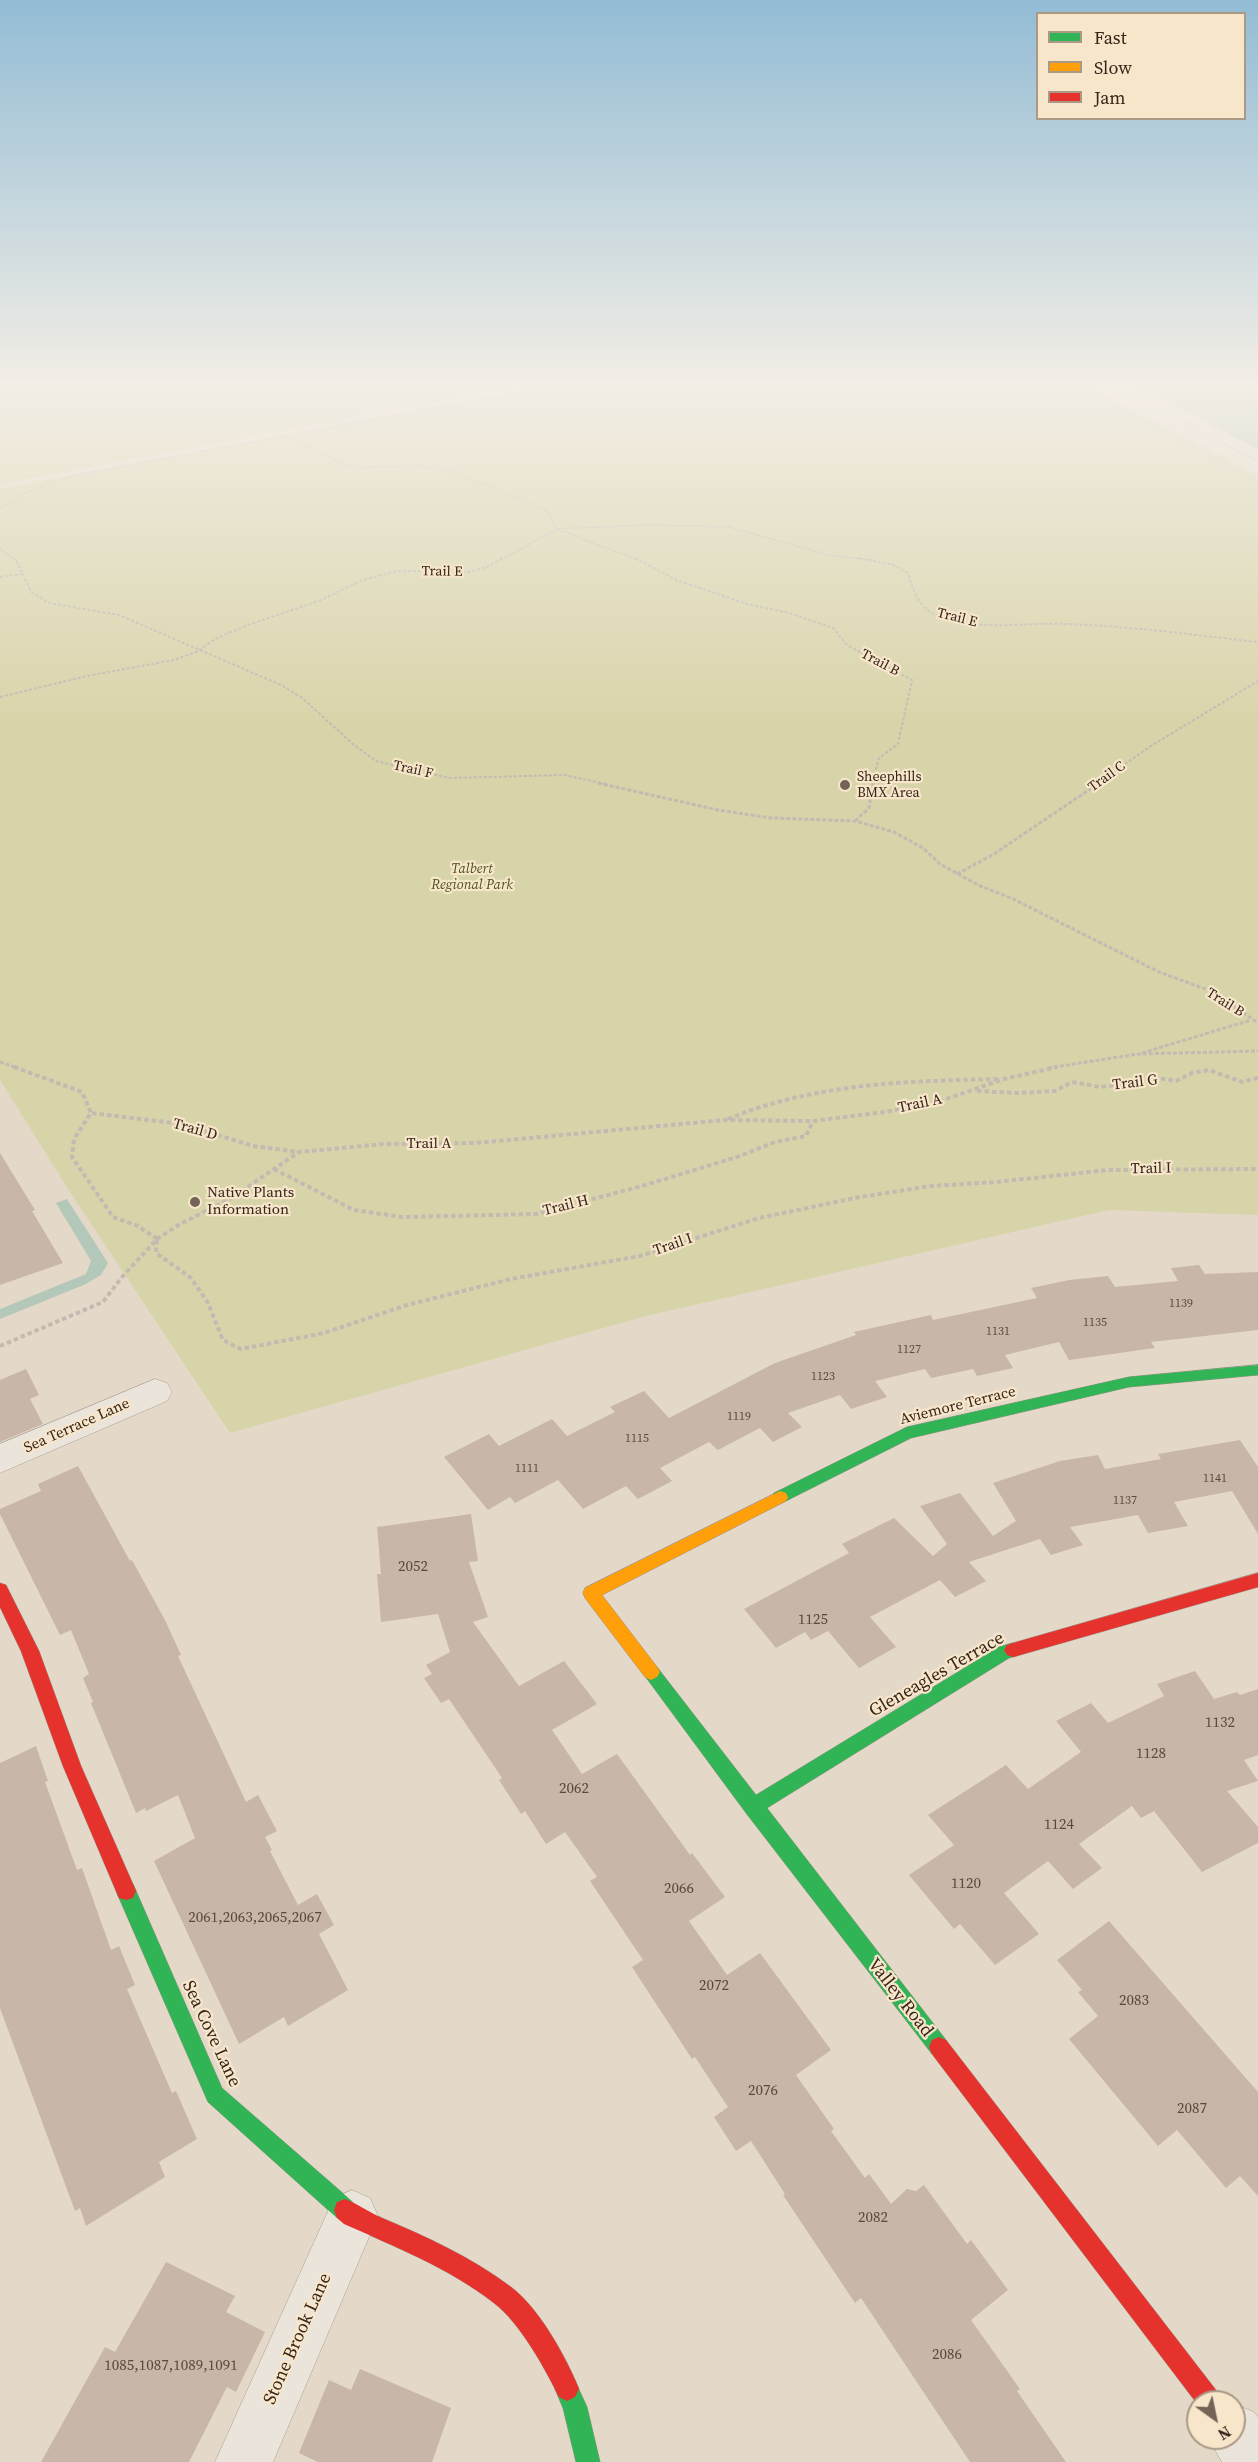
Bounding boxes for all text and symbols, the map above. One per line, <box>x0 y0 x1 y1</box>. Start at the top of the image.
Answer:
legend <box>1036 12 1246 120</box>
text: Fast <box>1094 25 1127 50</box>
text: Slow <box>1094 55 1132 80</box>
text: Jam <box>1094 85 1126 110</box>
street label: Trail E <box>421 563 463 581</box>
street label: Trail E <box>935 605 979 631</box>
street label: Trail B <box>858 646 902 680</box>
street label: Trail F <box>391 757 435 783</box>
street label: Trail C <box>1085 758 1129 796</box>
place label: Sheephills BMX Area <box>857 769 922 802</box>
marker: Sheephills BMX Area <box>838 778 852 792</box>
park label: Talbert Regional Park <box>431 861 513 894</box>
street label: Trail B <box>1203 985 1247 1021</box>
street label: Trail G <box>1112 1071 1158 1095</box>
street label: Trail A <box>896 1091 944 1117</box>
street label: Trail D <box>171 1115 219 1145</box>
street label: Trail A <box>407 1135 451 1153</box>
street label: Trail I <box>1131 1160 1171 1178</box>
place label: Native Plants Information <box>207 1184 294 1219</box>
street label: Trail H <box>541 1192 591 1220</box>
marker: Native Plants Information <box>188 1195 202 1209</box>
street label: Trail I <box>651 1230 695 1260</box>
house number: 1139 <box>1169 1297 1193 1311</box>
house number: 1135 <box>1083 1316 1107 1330</box>
house number: 1131 <box>986 1325 1010 1339</box>
house number: 1127 <box>897 1343 921 1357</box>
house number: 1123 <box>811 1370 835 1384</box>
street label: Aviemore Terrace <box>898 1383 1018 1429</box>
street label: Sea Terrace Lane <box>21 1395 133 1457</box>
house number: 1119 <box>727 1410 751 1424</box>
house number: 1115 <box>625 1432 649 1446</box>
house number: 1111 <box>515 1462 539 1476</box>
house number: 1141 <box>1203 1472 1227 1486</box>
house number: 1137 <box>1113 1494 1137 1508</box>
house number: 2052 <box>398 1558 428 1576</box>
house number: 1125 <box>798 1611 828 1629</box>
street label: Gleneagles Terrace <box>866 1628 1008 1722</box>
house number: 1132 <box>1205 1714 1235 1732</box>
house number: 1128 <box>1136 1745 1166 1763</box>
house number: 2062 <box>559 1780 589 1798</box>
house number: 1124 <box>1044 1816 1074 1834</box>
house number: 1120 <box>951 1875 981 1893</box>
house number: 2066 <box>664 1880 694 1898</box>
house number: 2061,2063,2065,2067 <box>188 1909 322 1927</box>
street label: Valley Road <box>863 1954 937 2042</box>
street label: Sea Cove Lane <box>177 1977 245 2091</box>
house number: 2072 <box>699 1977 729 1995</box>
house number: 2083 <box>1119 1992 1149 2010</box>
house number: 2076 <box>748 2082 778 2100</box>
house number: 2087 <box>1177 2100 1207 2118</box>
house number: 2082 <box>858 2209 888 2227</box>
street label: Stone Brook Lane <box>259 2270 337 2408</box>
house number: 2086 <box>932 2346 962 2364</box>
house number: 1085,1087,1089,1091 <box>104 2357 238 2375</box>
north arrow <box>1186 2390 1246 2450</box>
text: N <box>1214 2421 1236 2446</box>

